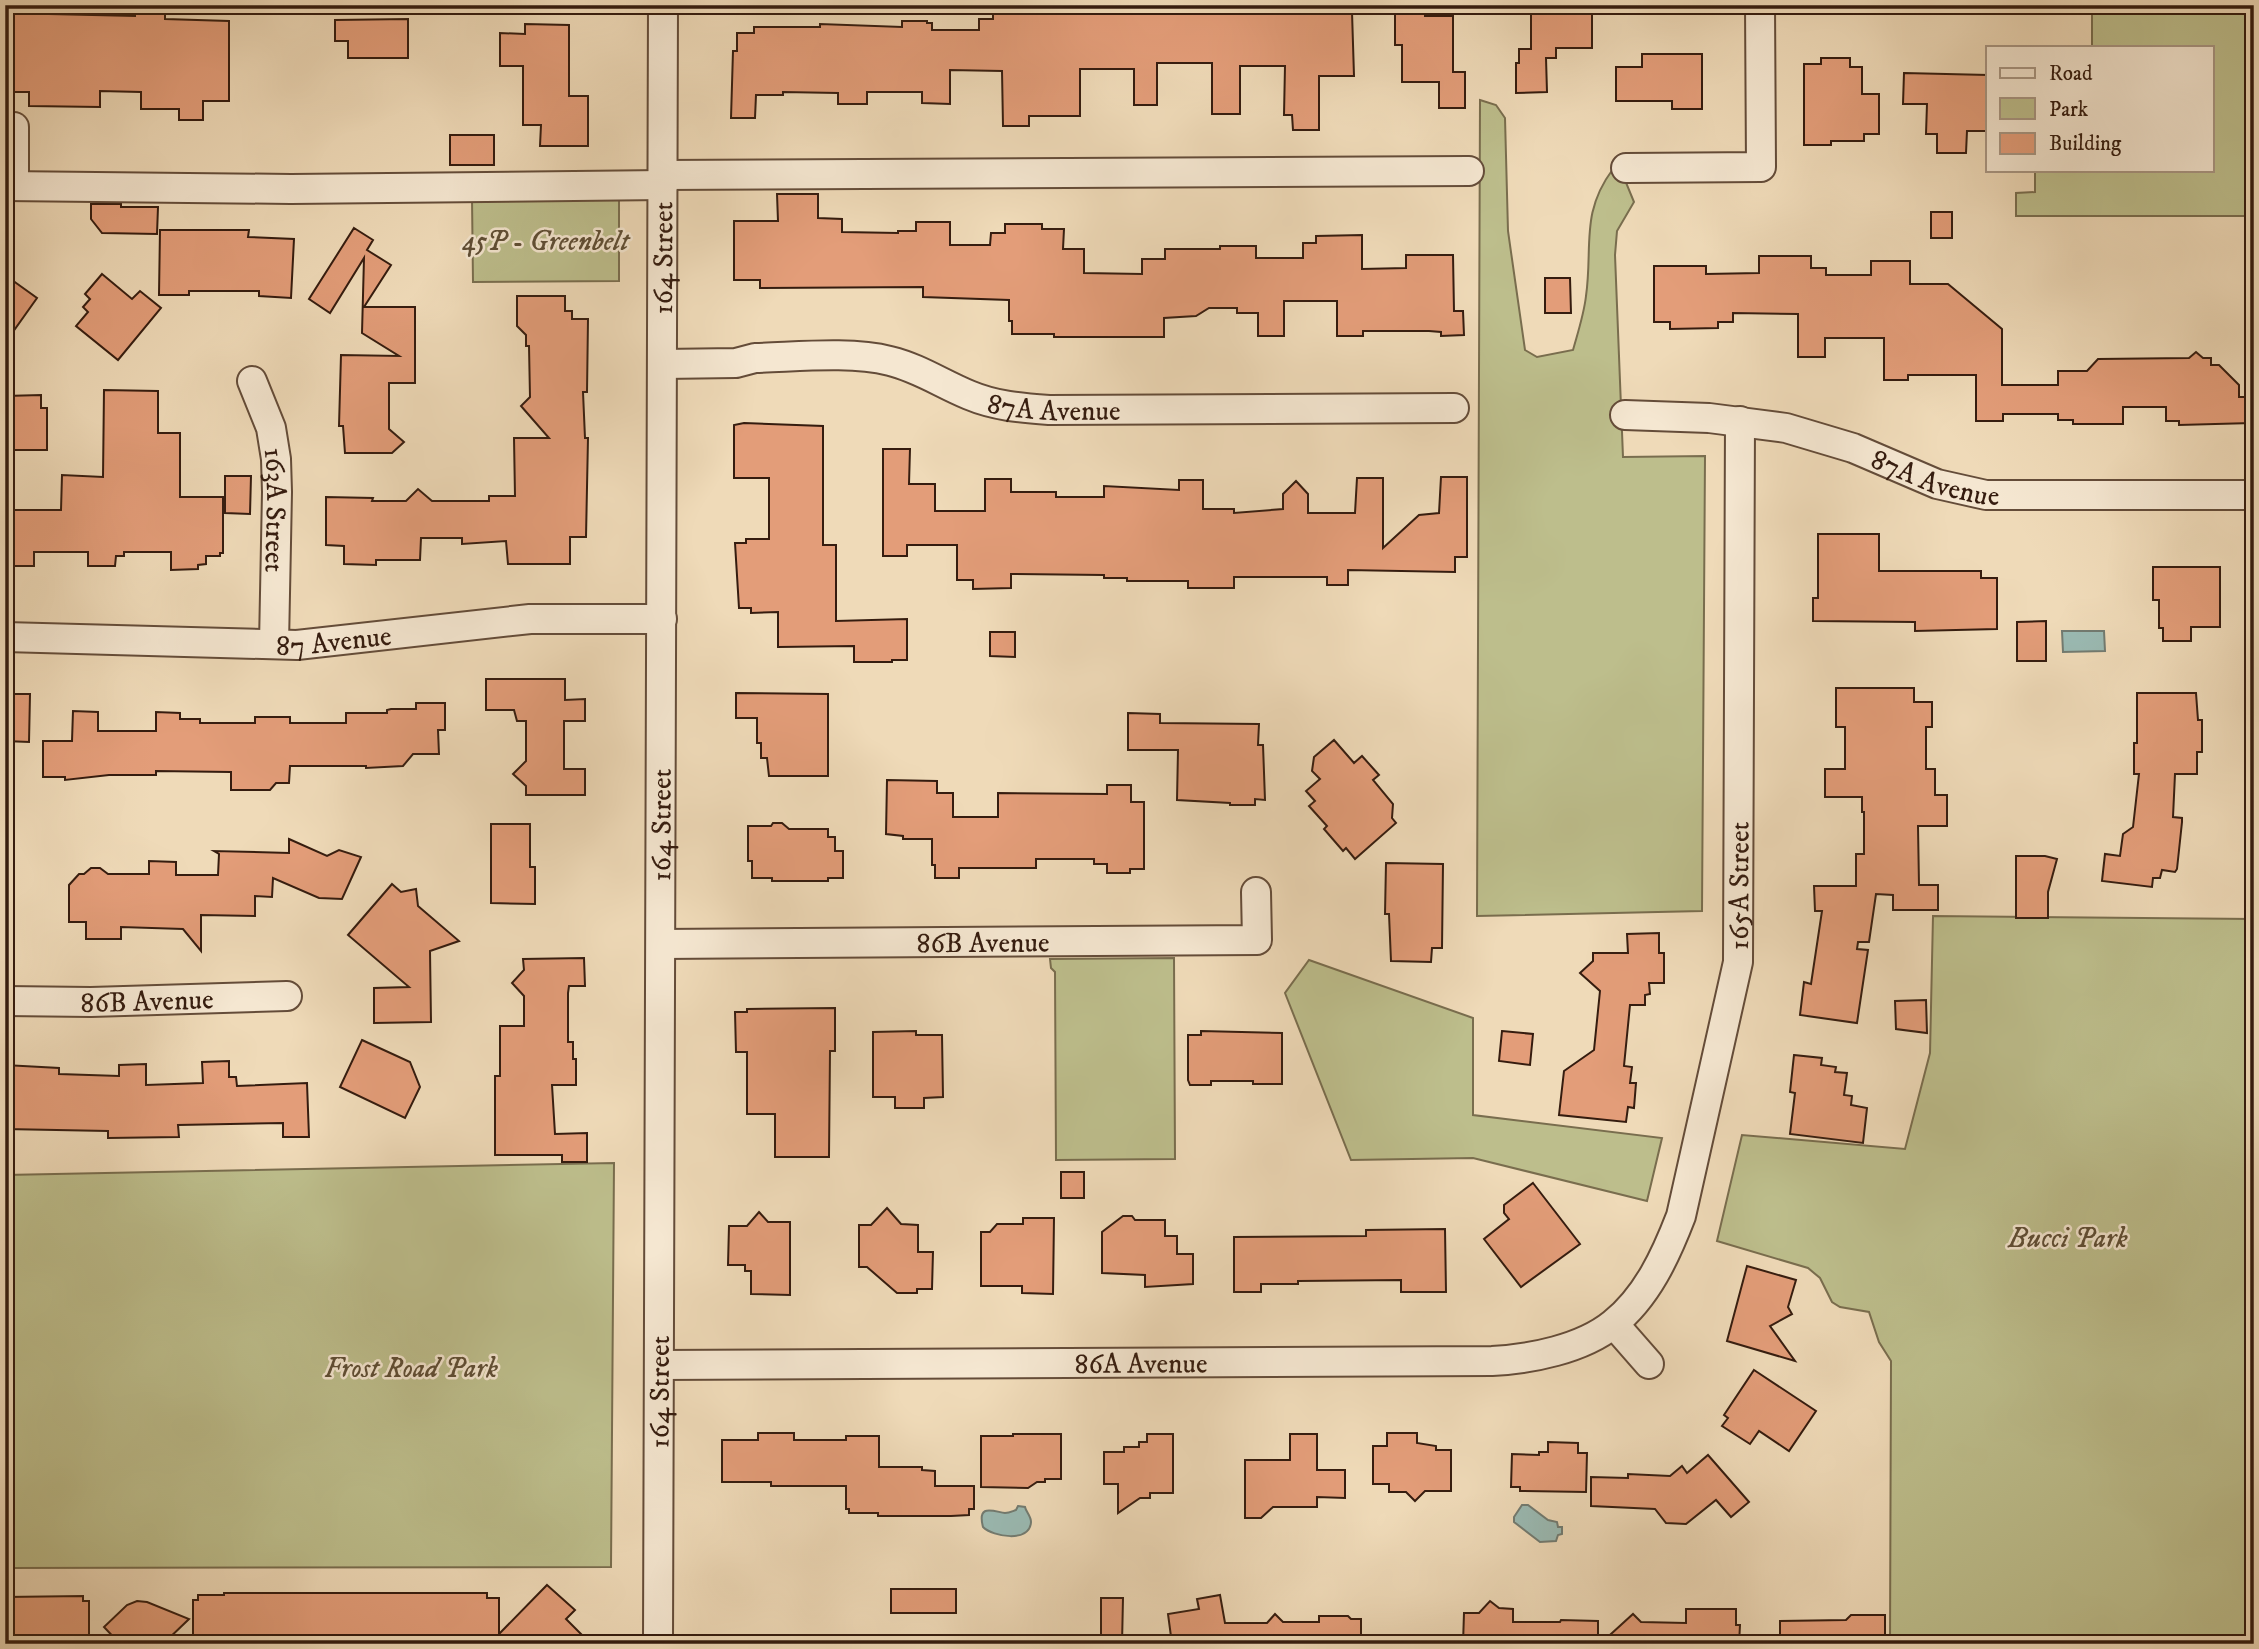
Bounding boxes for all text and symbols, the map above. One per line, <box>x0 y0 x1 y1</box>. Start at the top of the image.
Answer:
legend <box>1986 46 2214 172</box>
text: Road <box>2049 61 2093 87</box>
text: Park <box>2049 97 2089 123</box>
text: Building <box>2049 131 2122 157</box>
street label: 164 Street <box>646 201 681 315</box>
park label: 45P - Greenbelt <box>462 224 631 259</box>
street label: 87A Avenue <box>984 386 1121 430</box>
street label: 87A Avenue <box>1865 442 1999 514</box>
street label: 163A Street <box>255 445 293 573</box>
street label: 87 Avenue <box>276 619 393 665</box>
street label: 164 Street <box>644 768 680 882</box>
street label: 165A Street <box>1722 821 1758 950</box>
street label: 86B Avenue <box>916 925 1050 961</box>
street label: 86B Avenue <box>80 982 214 1021</box>
park label: Bucci Park <box>2007 1221 2128 1256</box>
street label: 164 Street <box>643 1335 678 1449</box>
street label: 86A Avenue <box>1074 1346 1208 1382</box>
park label: Frost Road Park <box>324 1351 498 1386</box>

